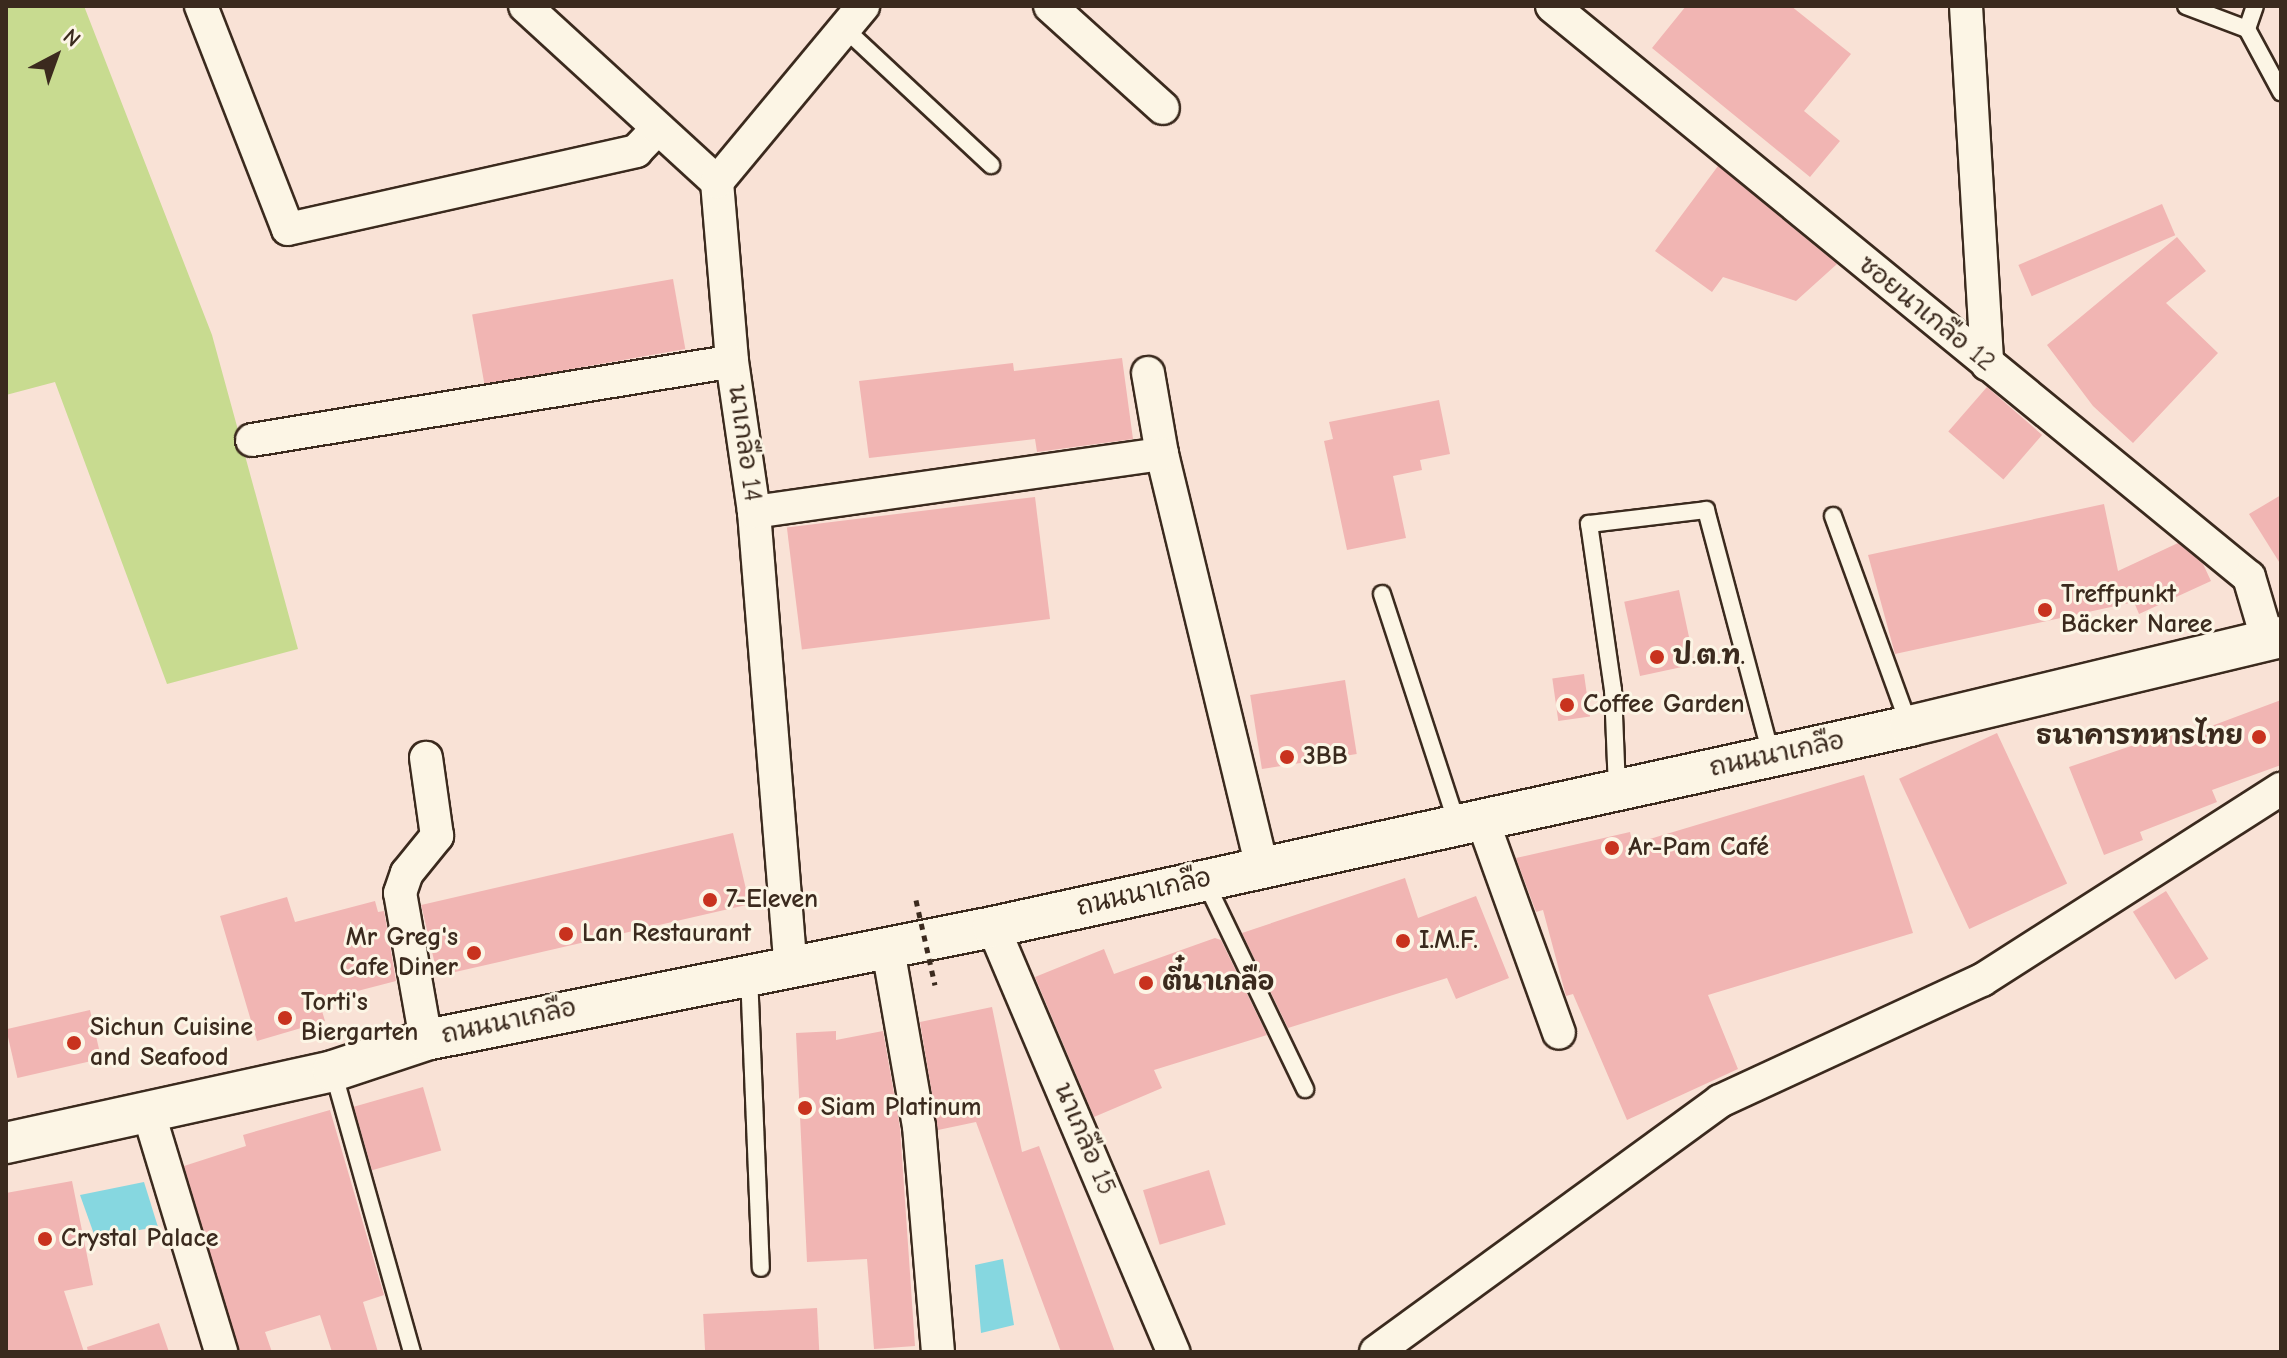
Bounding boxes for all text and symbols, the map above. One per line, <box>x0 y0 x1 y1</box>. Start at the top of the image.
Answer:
north arrow <box>16 16 96 96</box>
text: N <box>58 23 86 52</box>
street label: ซอยนาเกลือ 12 <box>1851 249 2001 379</box>
street label: นาเกลือ 14 <box>720 383 768 503</box>
place label: Treffpunkt Bäcker Naree <box>2061 579 2212 640</box>
marker: Treffpunkt Bäcker Naree <box>2036 601 2054 619</box>
place label: ป.ต.ท. <box>1673 641 1745 673</box>
marker: ป.ต.ท. <box>1648 648 1666 666</box>
place label: Coffee Garden <box>1583 689 1745 721</box>
marker: Coffee Garden <box>1558 696 1576 714</box>
place label: ธนาคารทหารไทย <box>2036 721 2243 753</box>
street label: ถนนนาเกลือ <box>1707 725 1847 785</box>
marker: ธนาคารทหารไทย <box>2250 728 2268 746</box>
place label: 3BB <box>1303 741 1348 773</box>
marker: 3BB <box>1278 748 1296 766</box>
place label: Ar-Pam Café <box>1628 832 1769 864</box>
marker: Ar-Pam Café <box>1603 839 1621 857</box>
street label: ถนนนาเกลือ <box>1074 862 1214 924</box>
place label: 7-Eleven <box>726 884 818 916</box>
marker: 7-Eleven <box>701 891 719 909</box>
place label: Lan Restaurant <box>582 918 751 950</box>
place label: Mr Greg's Cafe Diner <box>339 922 458 984</box>
marker: Lan Restaurant <box>557 925 575 943</box>
place label: I.M.F. <box>1419 925 1478 957</box>
marker: I.M.F. <box>1394 932 1412 950</box>
marker: Mr Greg's Cafe Diner <box>465 944 483 962</box>
place label: ตี๋นาเกลือ <box>1162 967 1274 999</box>
marker: ตี๋นาเกลือ <box>1137 974 1155 992</box>
place label: Torti's Biergarten <box>301 987 418 1048</box>
street label: ถนนนาเกลือ <box>439 992 579 1052</box>
marker: Torti's Biergarten <box>276 1009 294 1027</box>
place label: Sichun Cuisine and Seafood <box>90 1012 253 1074</box>
marker: Sichun Cuisine and Seafood <box>65 1034 83 1052</box>
street label: นาเกลือ 15 <box>1046 1078 1122 1200</box>
place label: Siam Platinum <box>821 1092 982 1124</box>
marker: Siam Platinum <box>796 1099 814 1117</box>
place label: Crystal Palace <box>61 1223 218 1255</box>
marker: Crystal Palace <box>36 1230 54 1248</box>

